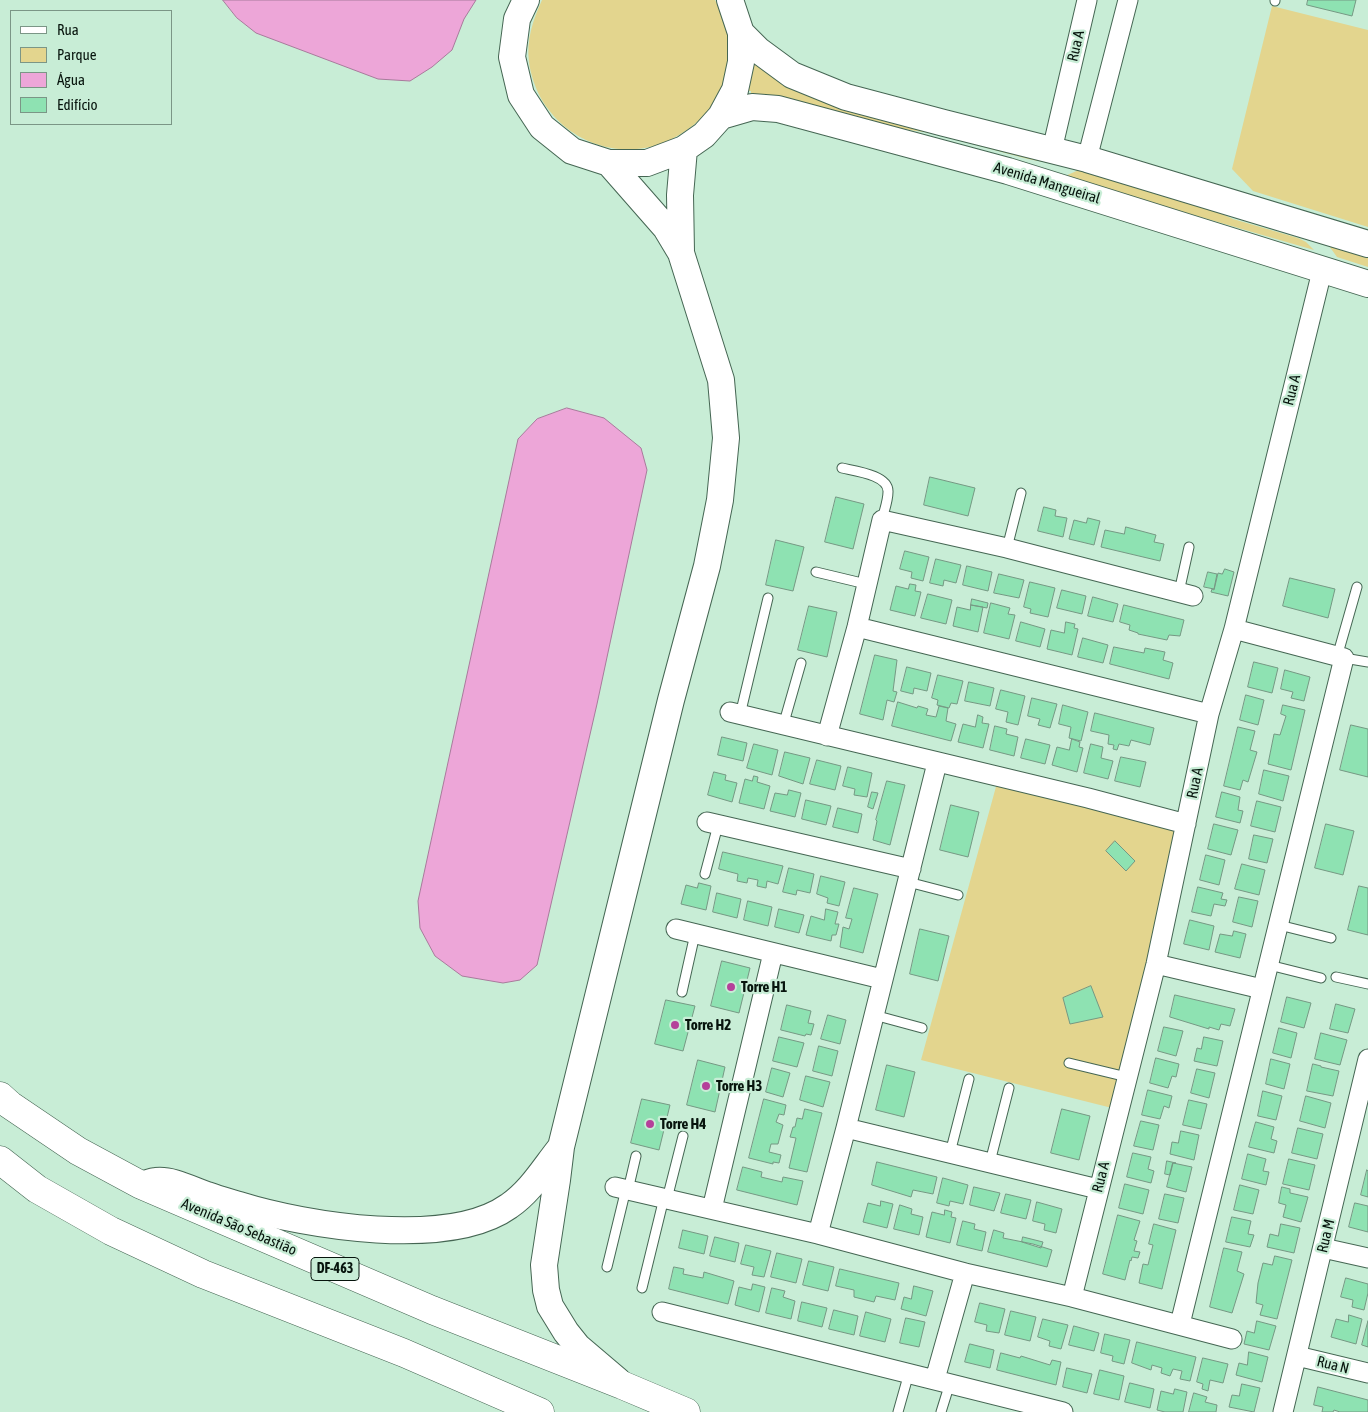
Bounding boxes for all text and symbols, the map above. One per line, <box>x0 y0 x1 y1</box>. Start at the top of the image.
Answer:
legend <box>10 10 172 125</box>
text: Rua <box>57 21 79 38</box>
street label: Rua A <box>1064 29 1088 63</box>
text: Parque <box>57 46 97 63</box>
text: Água <box>57 71 85 88</box>
text: Edifício <box>57 96 98 113</box>
street label: Avenida Mangueiral <box>992 158 1102 208</box>
street label: Rua A <box>1280 373 1304 407</box>
street label: Rua A <box>1183 766 1207 800</box>
place label: Torre H1 <box>741 978 787 996</box>
marker: Torre H1 <box>725 981 737 993</box>
place label: Torre H2 <box>685 1016 731 1034</box>
marker: Torre H2 <box>669 1019 681 1031</box>
place label: Torre H3 <box>716 1077 762 1095</box>
marker: Torre H3 <box>700 1080 712 1092</box>
place label: Torre H4 <box>660 1115 706 1133</box>
marker: Torre H4 <box>644 1118 656 1130</box>
street label: Rua A <box>1089 1160 1113 1194</box>
street label: Avenida São Sebastião <box>179 1195 299 1259</box>
street label: Rua M <box>1313 1217 1339 1255</box>
road number: DF-463 <box>311 1258 359 1280</box>
street label: Rua N <box>1315 1352 1351 1378</box>

